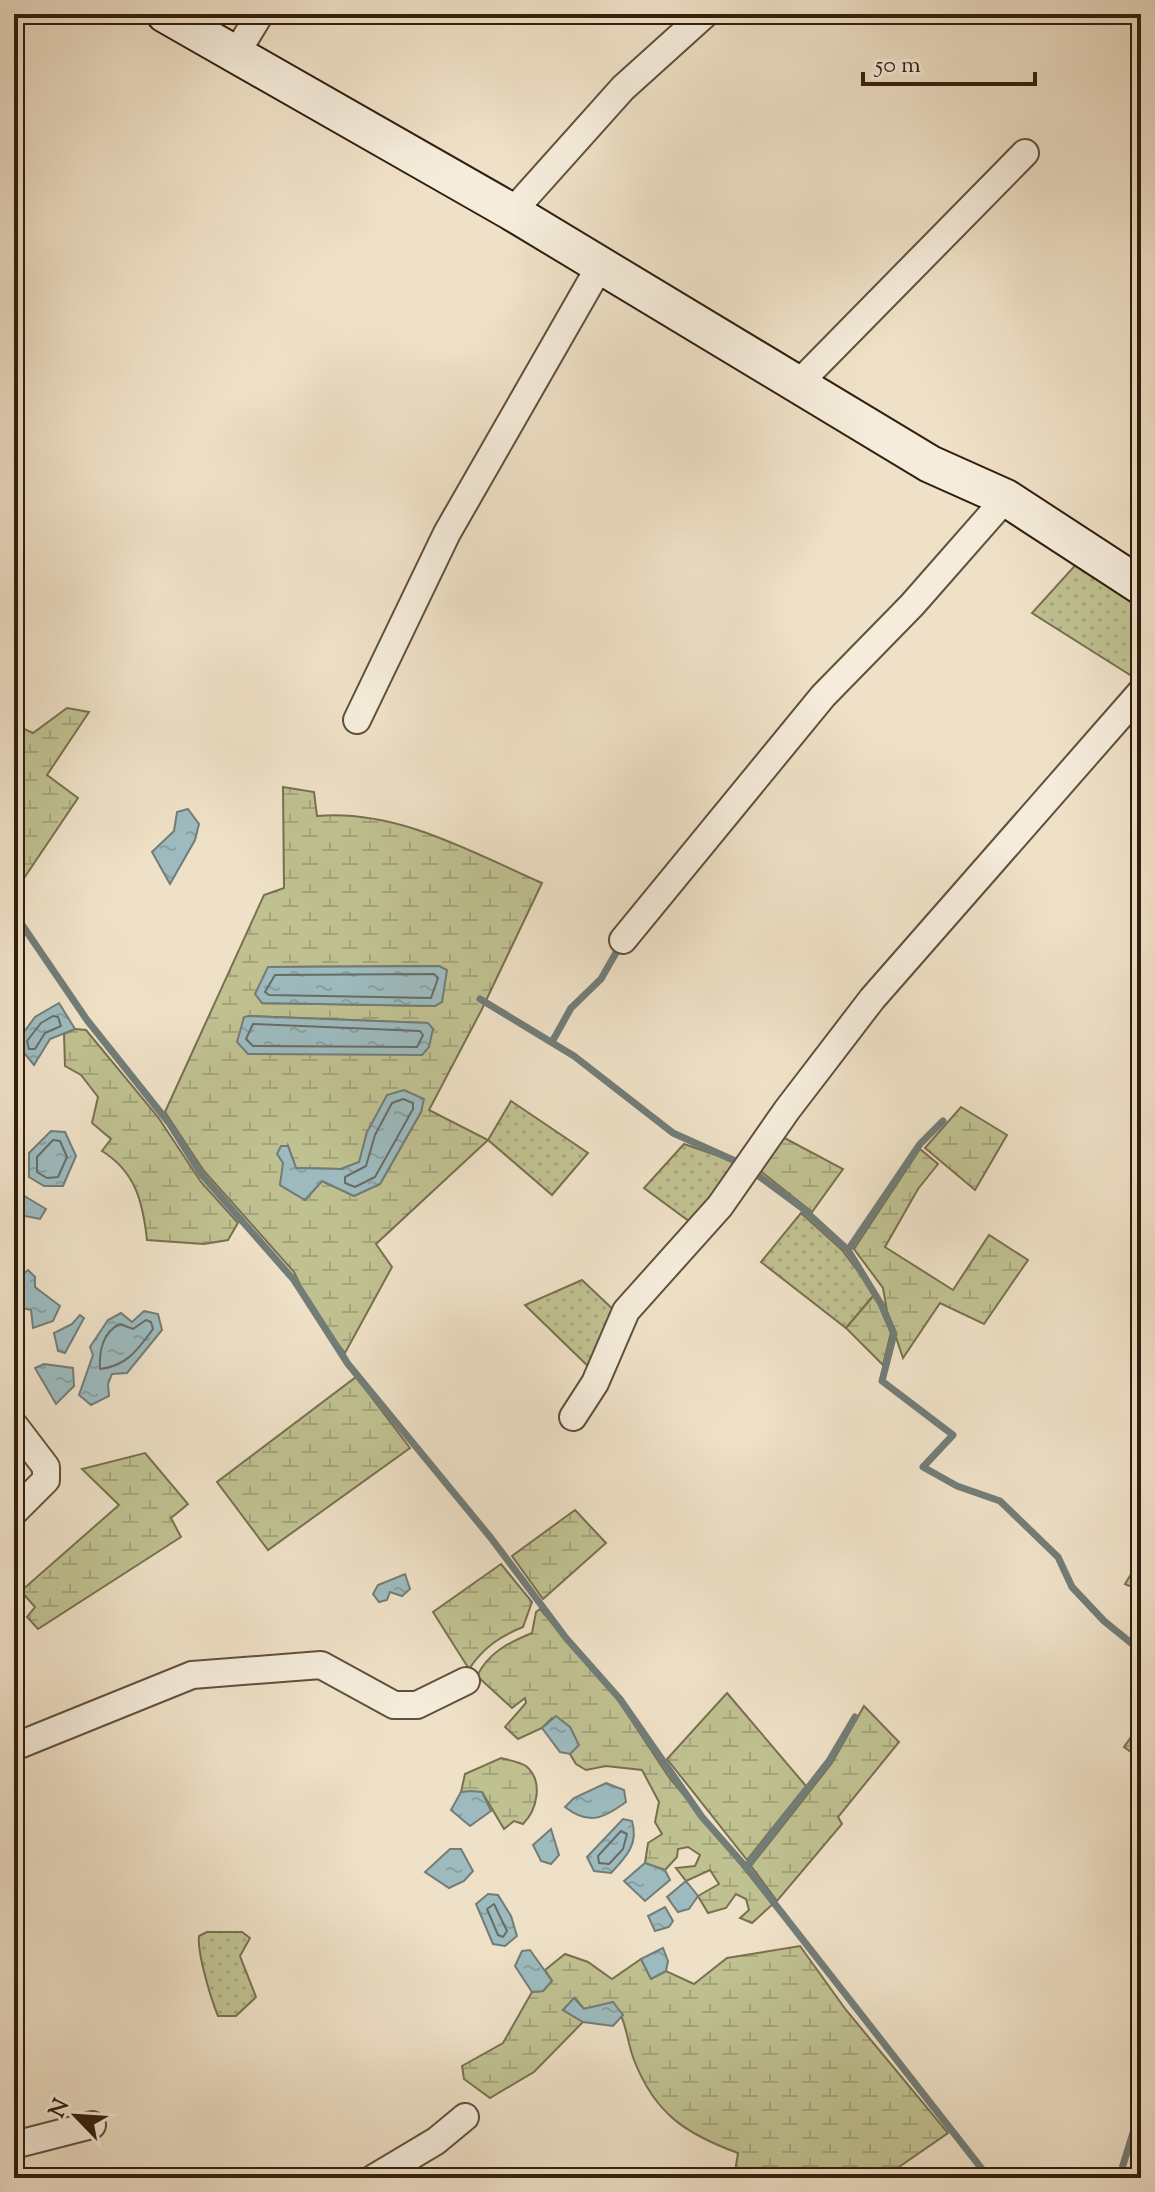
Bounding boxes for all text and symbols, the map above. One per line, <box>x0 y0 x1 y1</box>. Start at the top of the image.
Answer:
scale bar <box>863 36 1035 86</box>
text: 50 m <box>873 49 921 83</box>
north arrow <box>36 2076 116 2156</box>
text: N <box>42 2094 79 2124</box>

